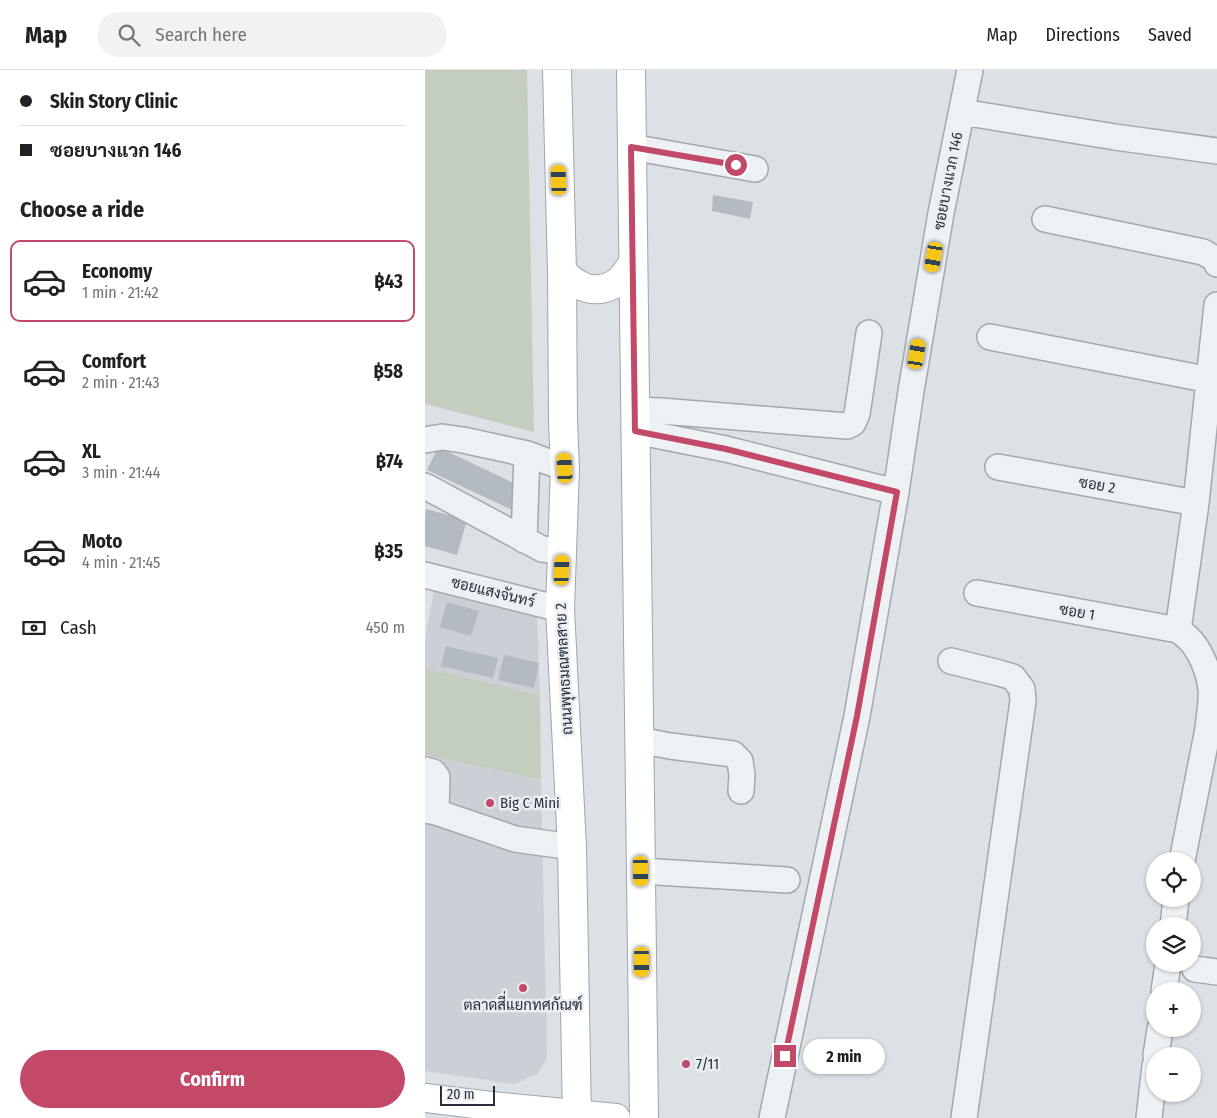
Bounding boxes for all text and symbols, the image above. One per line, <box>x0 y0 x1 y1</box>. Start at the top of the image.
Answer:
search box <box>97 12 447 57</box>
text: Map <box>25 21 67 49</box>
icon: search <box>115 21 143 49</box>
text: Search here <box>155 23 247 46</box>
text: Map <box>986 24 1018 46</box>
text: Directions <box>1046 24 1120 46</box>
text: Saved <box>1148 24 1192 46</box>
text: Skin Story Clinic <box>50 90 178 113</box>
street label: ซอยบางแวก 146 <box>930 130 966 232</box>
text: ซอยบางแวก 146 <box>50 139 181 162</box>
route start <box>725 154 747 176</box>
car <box>550 165 567 195</box>
text: Choose a ride <box>20 196 144 223</box>
car <box>924 241 943 273</box>
icon: car <box>22 259 67 304</box>
text: Economy <box>82 260 152 283</box>
text: ฿43 <box>374 270 403 293</box>
text: 1 min · 21:42 <box>82 283 159 302</box>
car <box>907 338 926 370</box>
icon: car <box>22 349 67 394</box>
text: Comfort <box>82 350 146 373</box>
text: ฿58 <box>373 360 403 383</box>
text: 2 min · 21:43 <box>82 373 160 392</box>
icon: car <box>22 439 67 484</box>
text: XL <box>82 440 101 463</box>
text: ฿74 <box>376 450 403 473</box>
car <box>556 453 573 483</box>
text: 3 min · 21:44 <box>82 463 160 482</box>
street label: ซอย 2 <box>1077 473 1117 497</box>
icon: car <box>22 529 67 574</box>
text: Moto <box>82 530 122 553</box>
text: ฿35 <box>374 540 403 563</box>
text: 4 min · 21:45 <box>82 553 160 572</box>
car <box>553 555 570 585</box>
street label: ซอยแสงจันทร์ <box>449 572 537 611</box>
street label: ซอย 1 <box>1058 600 1096 624</box>
street label: ถนนพุทธมณฑลสาย 2 <box>552 602 578 736</box>
icon: cash <box>20 614 48 642</box>
text: Cash <box>60 616 97 639</box>
text: 450 m <box>366 618 405 637</box>
place label: Big C Mini <box>500 794 560 812</box>
marker: Big C Mini <box>484 797 496 809</box>
map controls <box>1146 852 1201 1102</box>
button: locate <box>1146 852 1201 907</box>
car <box>633 856 648 886</box>
button: layers <box>1146 917 1201 972</box>
car <box>634 947 649 977</box>
marker: ตลาดสี่แยกทศกัณฑ์ <box>517 982 529 994</box>
button: + <box>1146 982 1201 1037</box>
place label: ตลาดสี่แยกทศกัณฑ์ <box>463 990 583 1014</box>
callout: 2 min <box>803 1038 885 1074</box>
route end <box>774 1045 796 1067</box>
text: 2 min <box>826 1047 862 1066</box>
button: − <box>1146 1047 1201 1102</box>
button: Confirm <box>20 1050 405 1108</box>
place label: 7/11 <box>696 1055 719 1073</box>
marker: 7/11 <box>680 1058 692 1070</box>
scale bar <box>440 1083 495 1106</box>
text: 20 m <box>447 1086 475 1103</box>

